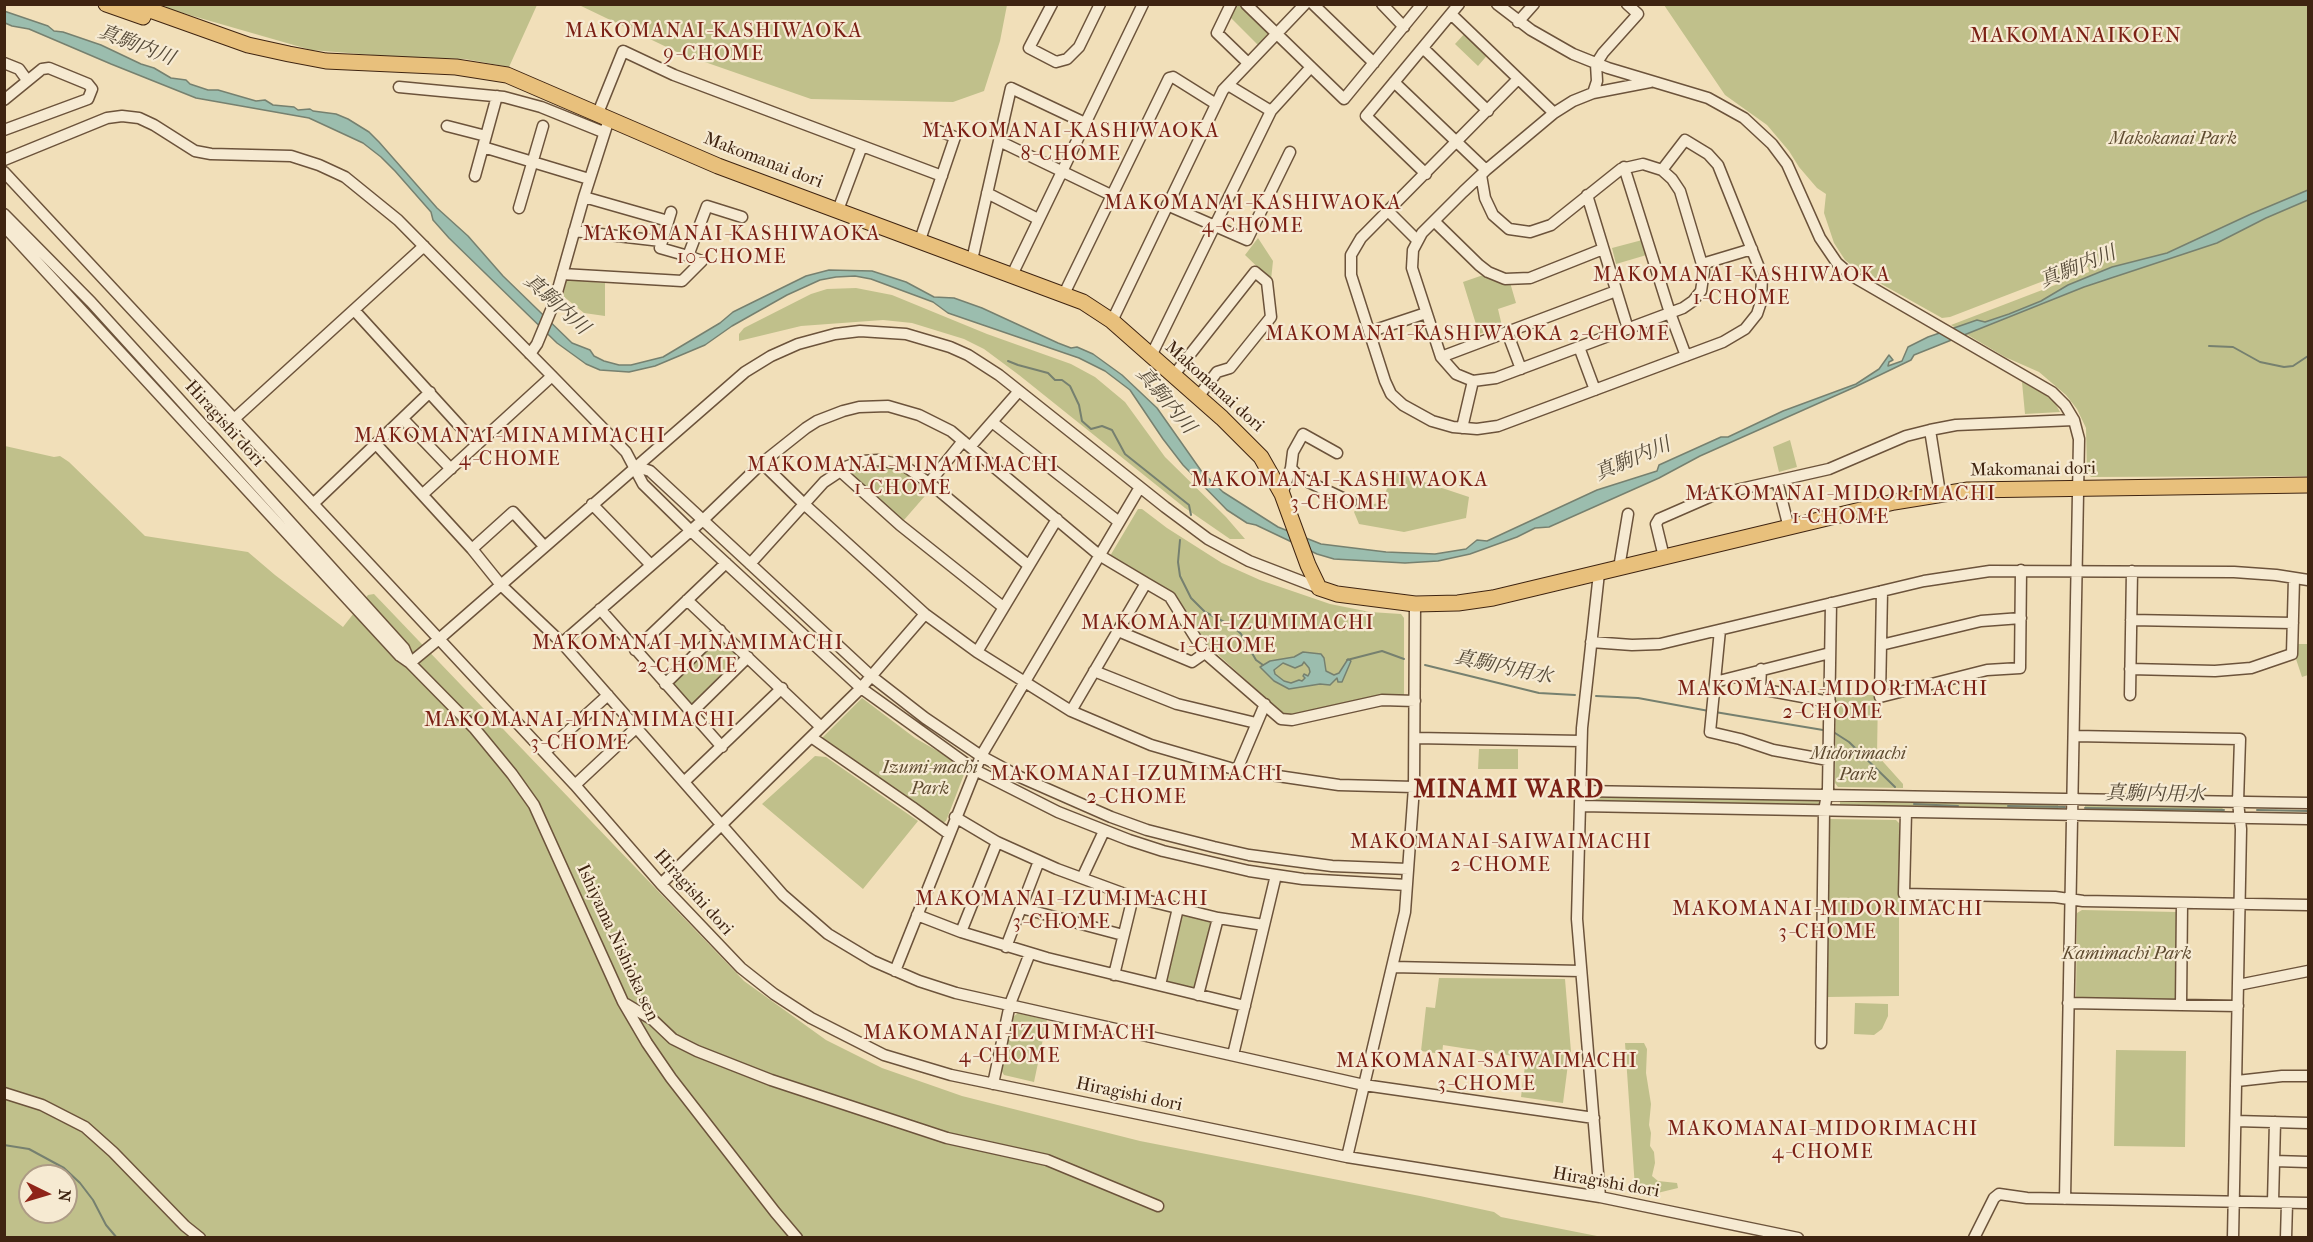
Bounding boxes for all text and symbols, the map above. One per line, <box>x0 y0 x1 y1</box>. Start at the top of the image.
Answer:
water label: 真駒内川 <box>94 20 178 72</box>
district label: MAKOMANAI-KASHIWAOKA 9-CHOME <box>565 20 863 67</box>
district label: MAKOMANAIKOEN <box>1970 24 2182 50</box>
district label: MAKOMANAI-KASHIWAOKA 8-CHOME <box>922 120 1220 167</box>
street label: Makomanai dori <box>700 128 826 194</box>
park label: Makokanai Park <box>2109 129 2237 151</box>
district label: MAKOMANAI-KASHIWAOKA 4-CHOME <box>1104 192 1402 239</box>
district label: MAKOMANAI-KASHIWAOKA 10-CHOME <box>583 223 881 270</box>
water label: 真駒内川 <box>2036 242 2120 294</box>
district label: MAKOMANAI-KASHIWAOKA 1-CHOME <box>1593 264 1891 311</box>
water label: 真駒内川 <box>518 269 594 341</box>
district label: MAKOMANAI-KASHIWAOKA 2-CHOME <box>1266 323 1670 347</box>
street label: Makomanai dori <box>1160 337 1268 437</box>
water label: 真駒内川 <box>1130 363 1200 439</box>
street label: Hiragishi dori <box>180 377 268 471</box>
district label: MAKOMANAI-MINAMIMACHI 4-CHOME <box>354 425 666 472</box>
water label: 真駒内川 <box>1591 433 1675 487</box>
district label: MAKOMANAI-MINAMIMACHI 1-CHOME <box>747 454 1059 501</box>
street label: Makomanai dori <box>1970 458 2096 482</box>
district label: MAKOMANAI-KASHIWAOKA 3-CHOME <box>1191 469 1489 516</box>
district label: MAKOMANAI-MIDORIMACHI 1-CHOME <box>1685 483 1997 530</box>
district label: MAKOMANAI-IZUMIMACHI 1-CHOME <box>1081 612 1375 659</box>
district label: MAKOMANAI-MINAMIMACHI 2-CHOME <box>532 632 844 679</box>
water label: 真駒内用水 <box>1452 646 1554 690</box>
district label: MAKOMANAI-MIDORIMACHI 2-CHOME <box>1677 678 1989 725</box>
district label: MAKOMANAI-MINAMIMACHI 3-CHOME <box>424 709 736 756</box>
park label: Midorimachi Park <box>1810 744 1906 786</box>
park label: Izumi-machi Park <box>882 758 978 800</box>
district label: MAKOMANAI-IZUMIMACHI 2-CHOME <box>990 763 1284 810</box>
district label: MINAMI WARD <box>1414 777 1604 805</box>
water label: 真駒内用水 <box>2105 782 2205 808</box>
district label: MAKOMANAI-SAIWAIMACHI 2-CHOME <box>1350 831 1652 878</box>
street label: Hiragishi dori <box>649 846 737 940</box>
street label: Ishiyama Nishioka sen <box>571 861 663 1025</box>
district label: MAKOMANAI-IZUMIMACHI 3-CHOME <box>915 888 1209 935</box>
district label: MAKOMANAI-MIDORIMACHI 3-CHOME <box>1672 898 1984 945</box>
park label: Kamimachi Park <box>2062 944 2192 966</box>
district label: MAKOMANAI-IZUMIMACHI 4-CHOME <box>863 1022 1157 1069</box>
district label: MAKOMANAI-SAIWAIMACHI 3-CHOME <box>1336 1050 1638 1097</box>
street label: Hiragishi dori <box>1074 1073 1184 1117</box>
district label: MAKOMANAI-MIDORIMACHI 4-CHOME <box>1667 1118 1979 1165</box>
street label: Hiragishi dori <box>1551 1163 1661 1203</box>
north arrow <box>18 1164 78 1224</box>
text: N <box>54 1189 74 1202</box>

